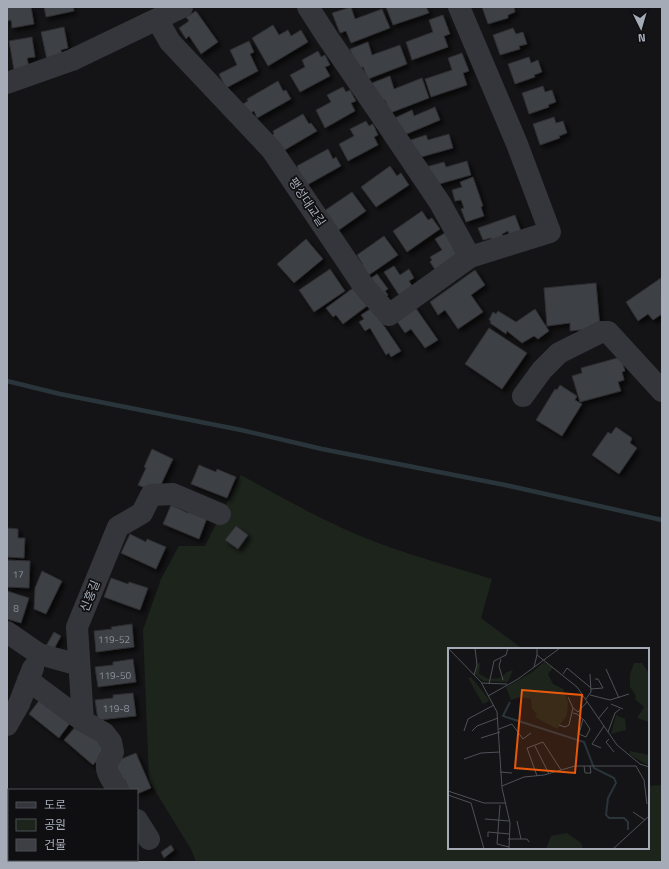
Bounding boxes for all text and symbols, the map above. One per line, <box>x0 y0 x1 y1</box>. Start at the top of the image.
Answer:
north arrow <box>621 8 661 48</box>
text: N <box>637 30 646 46</box>
street label: 팽성대교길 <box>284 174 331 230</box>
house number: 17 <box>12 567 24 582</box>
street label: 신흥길 <box>75 577 105 615</box>
house number: 8 <box>13 601 19 616</box>
house number: 119-52 <box>98 632 130 647</box>
inset map <box>448 648 649 849</box>
house number: 119-50 <box>99 668 132 683</box>
house number: 119-8 <box>103 701 130 716</box>
legend <box>8 789 138 861</box>
text: 도로 <box>44 795 66 814</box>
text: 공원 <box>44 815 66 834</box>
text: 건물 <box>44 835 66 854</box>

